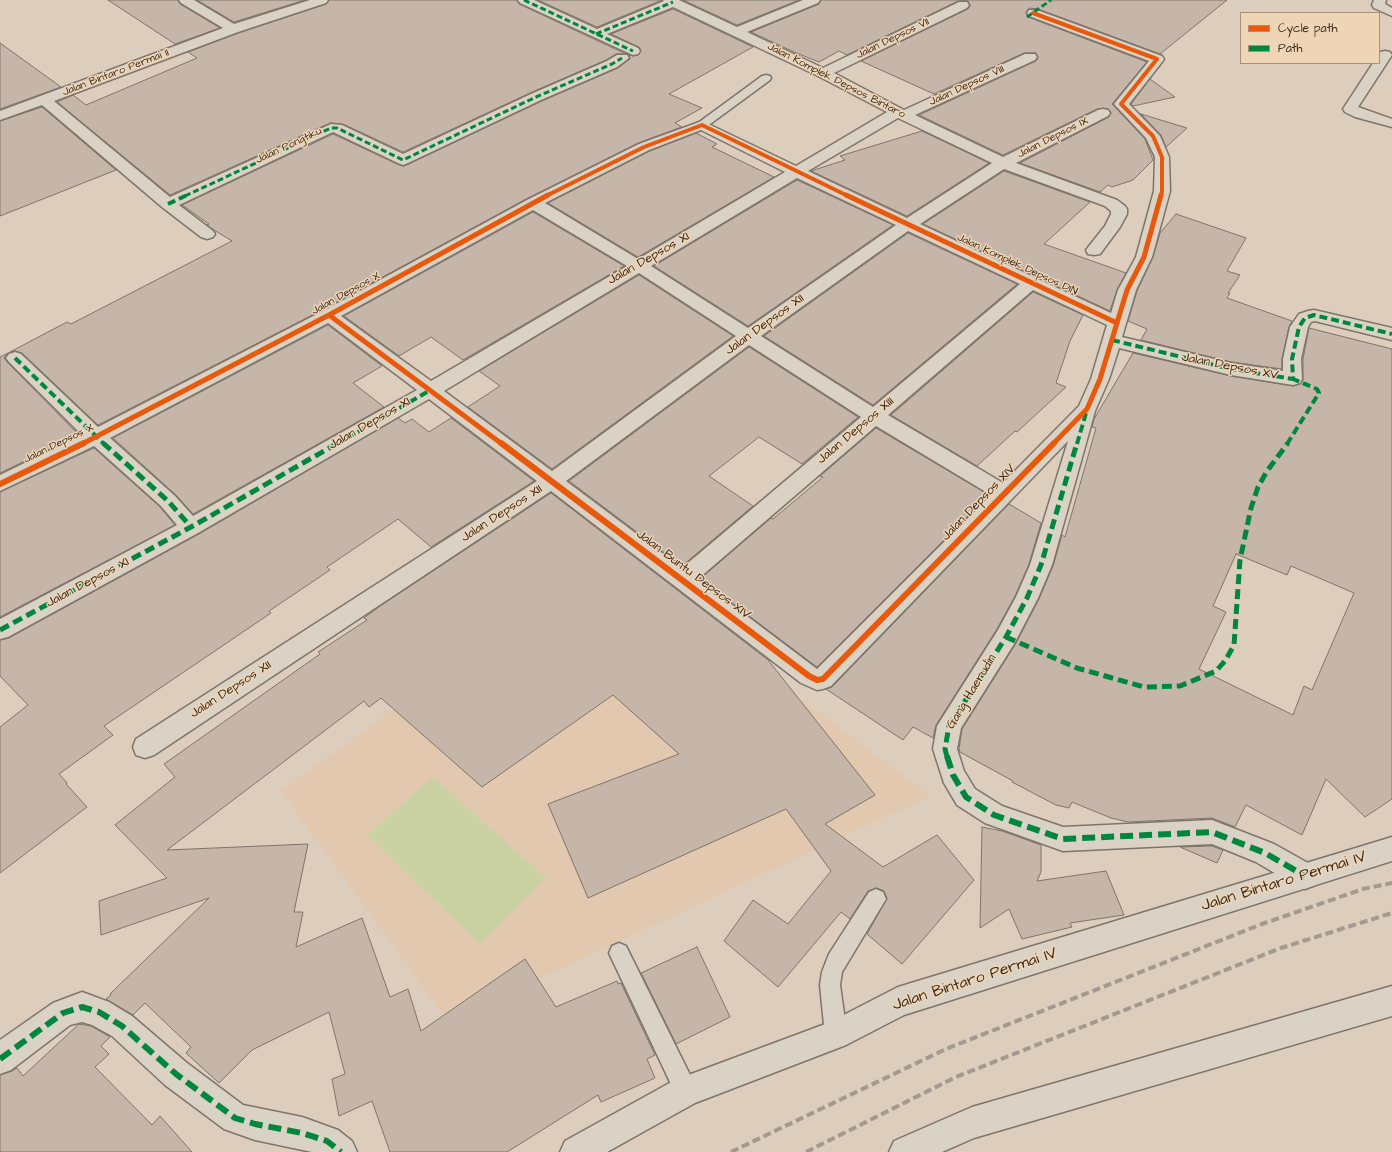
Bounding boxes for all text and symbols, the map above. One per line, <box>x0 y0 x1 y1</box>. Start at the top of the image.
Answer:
legend <box>1240 12 1380 64</box>
street label: Jalan Depsos VII <box>854 16 932 62</box>
text: Cycle path <box>1278 20 1337 37</box>
street label: Jalan Komplek Depsos Bintaro <box>765 40 907 122</box>
text: Path <box>1278 40 1303 57</box>
street label: Jalan Bintaro Permai II <box>61 47 171 99</box>
street label: Jalan Depsos VIII <box>927 63 1007 109</box>
street label: Jalan Depsos IX <box>1015 114 1091 162</box>
street label: Jalan Pongtiku <box>254 125 324 167</box>
street label: Jalan Depsos XI <box>605 229 693 289</box>
street label: Jalan Komplek Depsos DIN <box>955 231 1079 299</box>
street label: Jalan Depsos X <box>310 270 382 318</box>
street label: Jalan Depsos XII <box>722 291 808 359</box>
street label: Jalan Depsos XV <box>1180 350 1280 384</box>
street label: Jalan Depsos XI <box>326 394 414 454</box>
street label: Jalan Depsos XIII <box>814 394 898 468</box>
street label: Jalan Depsos X <box>22 421 96 467</box>
street label: Jalan Depsos XIV <box>939 462 1019 544</box>
street label: Jalan Depsos XII <box>458 482 546 546</box>
street label: Jalan Buntu Depsos XIV <box>633 527 753 623</box>
street label: Jalan Depsos XI <box>44 555 132 611</box>
street label: Gang Haerudin <box>944 652 1000 732</box>
street label: Jalan Depsos XII <box>187 658 275 722</box>
street label: Jalan Bintaro Permai IV <box>1199 848 1369 916</box>
street label: Jalan Bintaro Permai IV <box>890 944 1060 1016</box>

